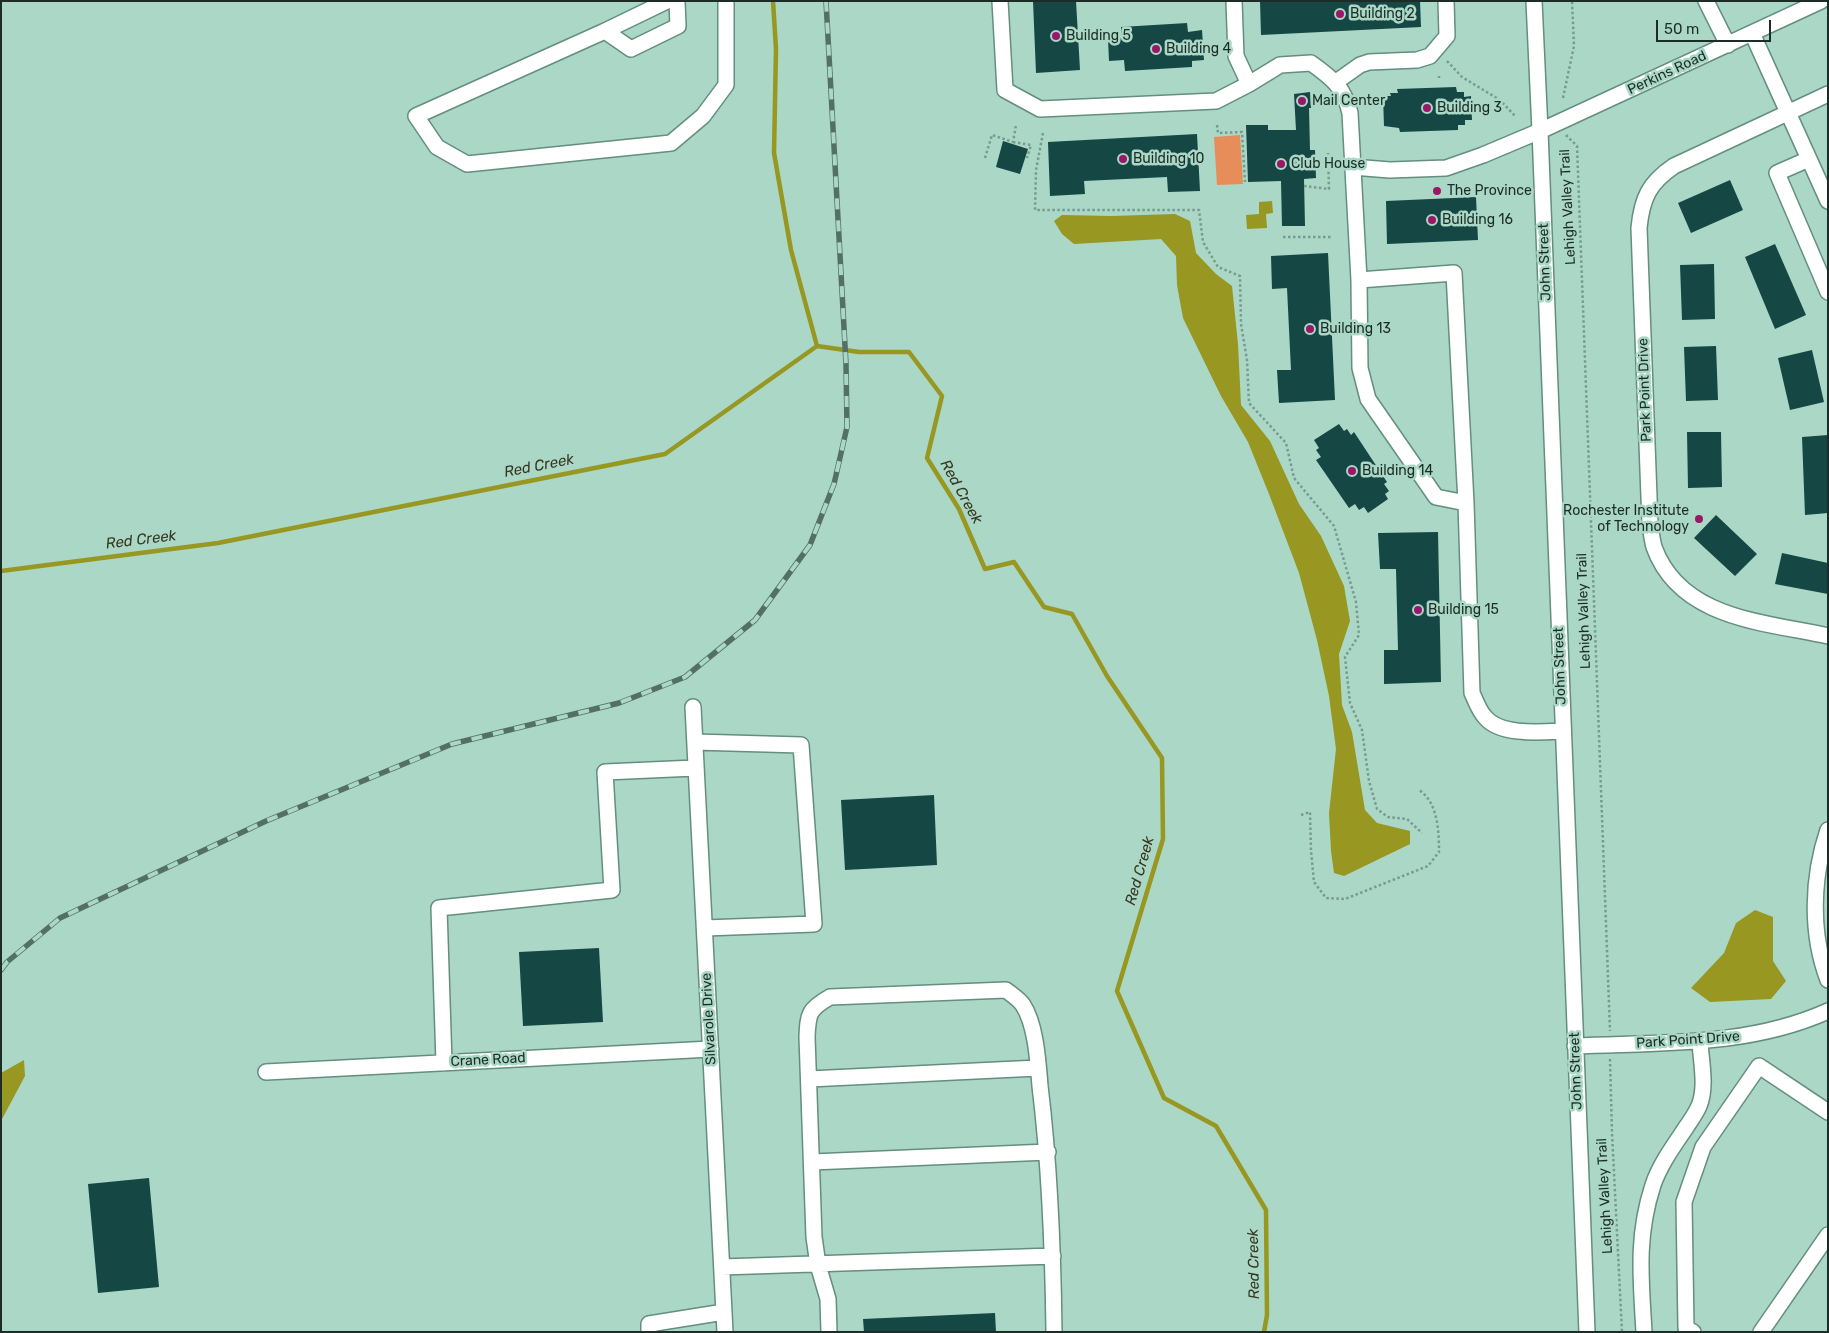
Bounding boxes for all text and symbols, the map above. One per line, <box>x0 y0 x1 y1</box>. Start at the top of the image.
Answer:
place label: Building 2 <box>1350 6 1415 22</box>
marker: Building 2 <box>1334 8 1346 20</box>
scale bar <box>1659 10 1774 42</box>
text: 50 m <box>1664 20 1699 38</box>
place label: Building 5 <box>1066 28 1131 44</box>
marker: Building 5 <box>1050 30 1062 42</box>
place label: Building 4 <box>1166 41 1231 57</box>
marker: Building 4 <box>1150 43 1162 55</box>
street label: Perkins Road <box>1625 47 1709 99</box>
place label: Mail Center <box>1312 93 1385 109</box>
marker: Mail Center <box>1296 95 1308 107</box>
place label: Building 3 <box>1437 100 1502 116</box>
marker: Building 3 <box>1421 102 1433 114</box>
street label: Lehigh Valley Trail <box>1557 149 1579 265</box>
place label: Building 10 <box>1133 151 1204 167</box>
marker: Building 10 <box>1117 153 1129 165</box>
place label: Club House <box>1291 156 1365 172</box>
marker: Club House <box>1275 158 1287 170</box>
place label: The Province <box>1447 183 1532 199</box>
marker: The Province <box>1431 185 1443 197</box>
place label: Building 16 <box>1442 212 1513 228</box>
marker: Building 16 <box>1426 214 1438 226</box>
street label: John Street <box>1535 223 1555 301</box>
place label: Building 13 <box>1320 321 1391 337</box>
marker: Building 13 <box>1304 323 1316 335</box>
street label: Park Point Drive <box>1635 338 1655 442</box>
water label: Red Creek <box>503 450 575 482</box>
water label: Red Creek <box>936 457 986 527</box>
place label: Building 14 <box>1362 463 1433 479</box>
marker: Building 14 <box>1346 465 1358 477</box>
place label: Rochester Institute of Technology <box>1563 503 1689 536</box>
marker: Rochester Institute of Technology <box>1693 513 1705 525</box>
water label: Red Creek <box>105 527 177 553</box>
street label: Lehigh Valley Trail <box>1574 553 1594 669</box>
place label: Building 15 <box>1428 602 1499 618</box>
marker: Building 15 <box>1412 604 1424 616</box>
street label: John Street <box>1550 627 1570 705</box>
water label: Red Creek <box>1122 834 1158 908</box>
street label: Silvarole Drive <box>698 972 720 1066</box>
street label: Park Point Drive <box>1636 1028 1740 1052</box>
street label: John Street <box>1566 1032 1586 1110</box>
street label: Crane Road <box>450 1050 526 1070</box>
street label: Lehigh Valley Trail <box>1594 1138 1616 1254</box>
water label: Red Creek <box>1244 1228 1264 1300</box>

